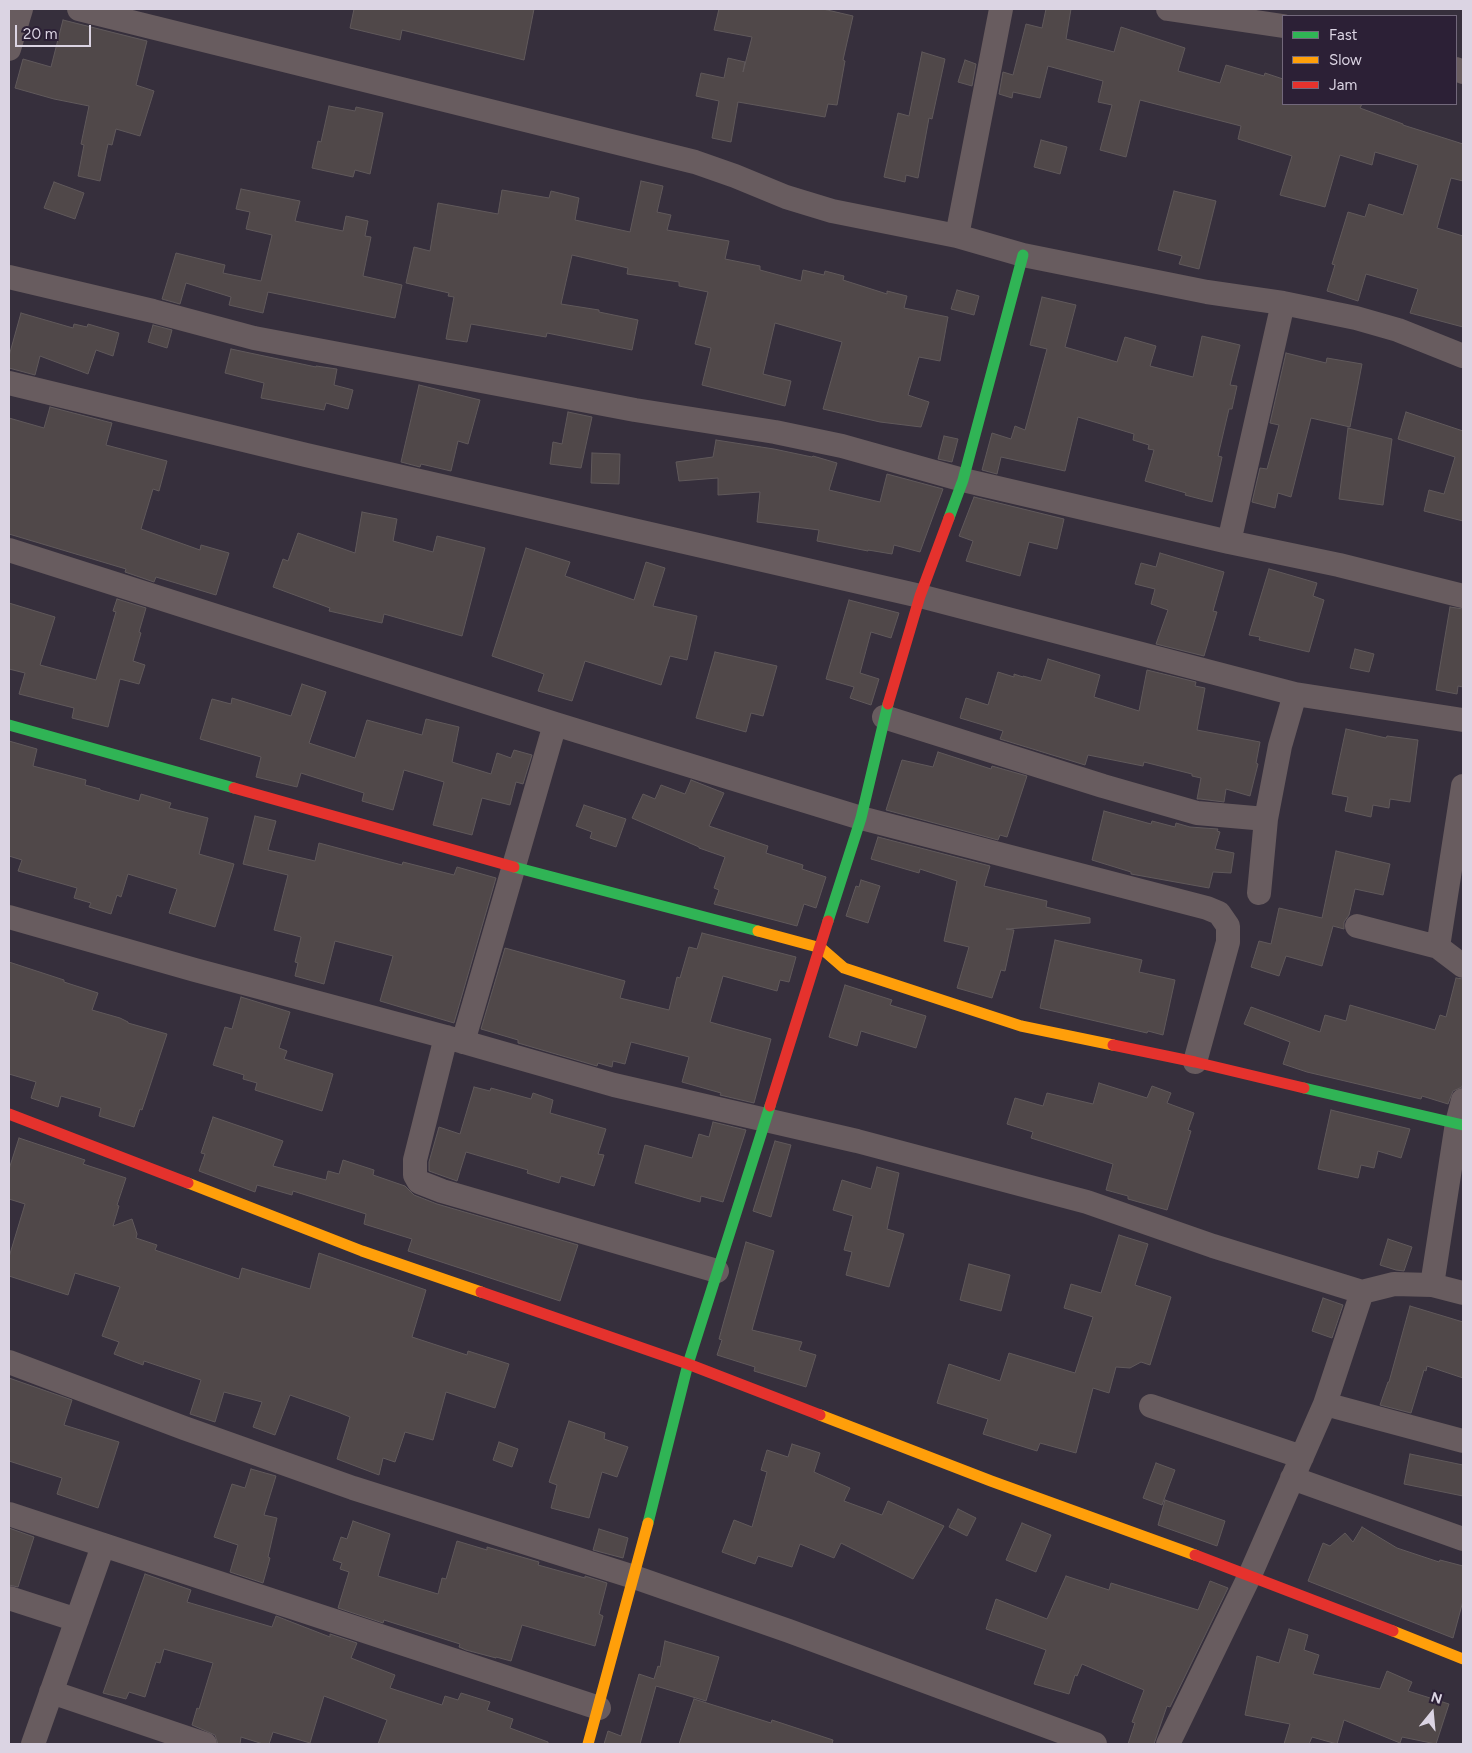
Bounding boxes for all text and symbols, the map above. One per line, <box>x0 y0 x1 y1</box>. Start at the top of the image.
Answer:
scale bar <box>18 15 94 47</box>
legend <box>1282 15 1457 105</box>
text: 20 m <box>23 25 57 43</box>
text: Fast <box>1329 26 1357 44</box>
text: Slow <box>1329 51 1362 69</box>
text: Jam <box>1329 76 1357 94</box>
north arrow <box>1407 1688 1457 1738</box>
text: N <box>1429 1688 1444 1708</box>

